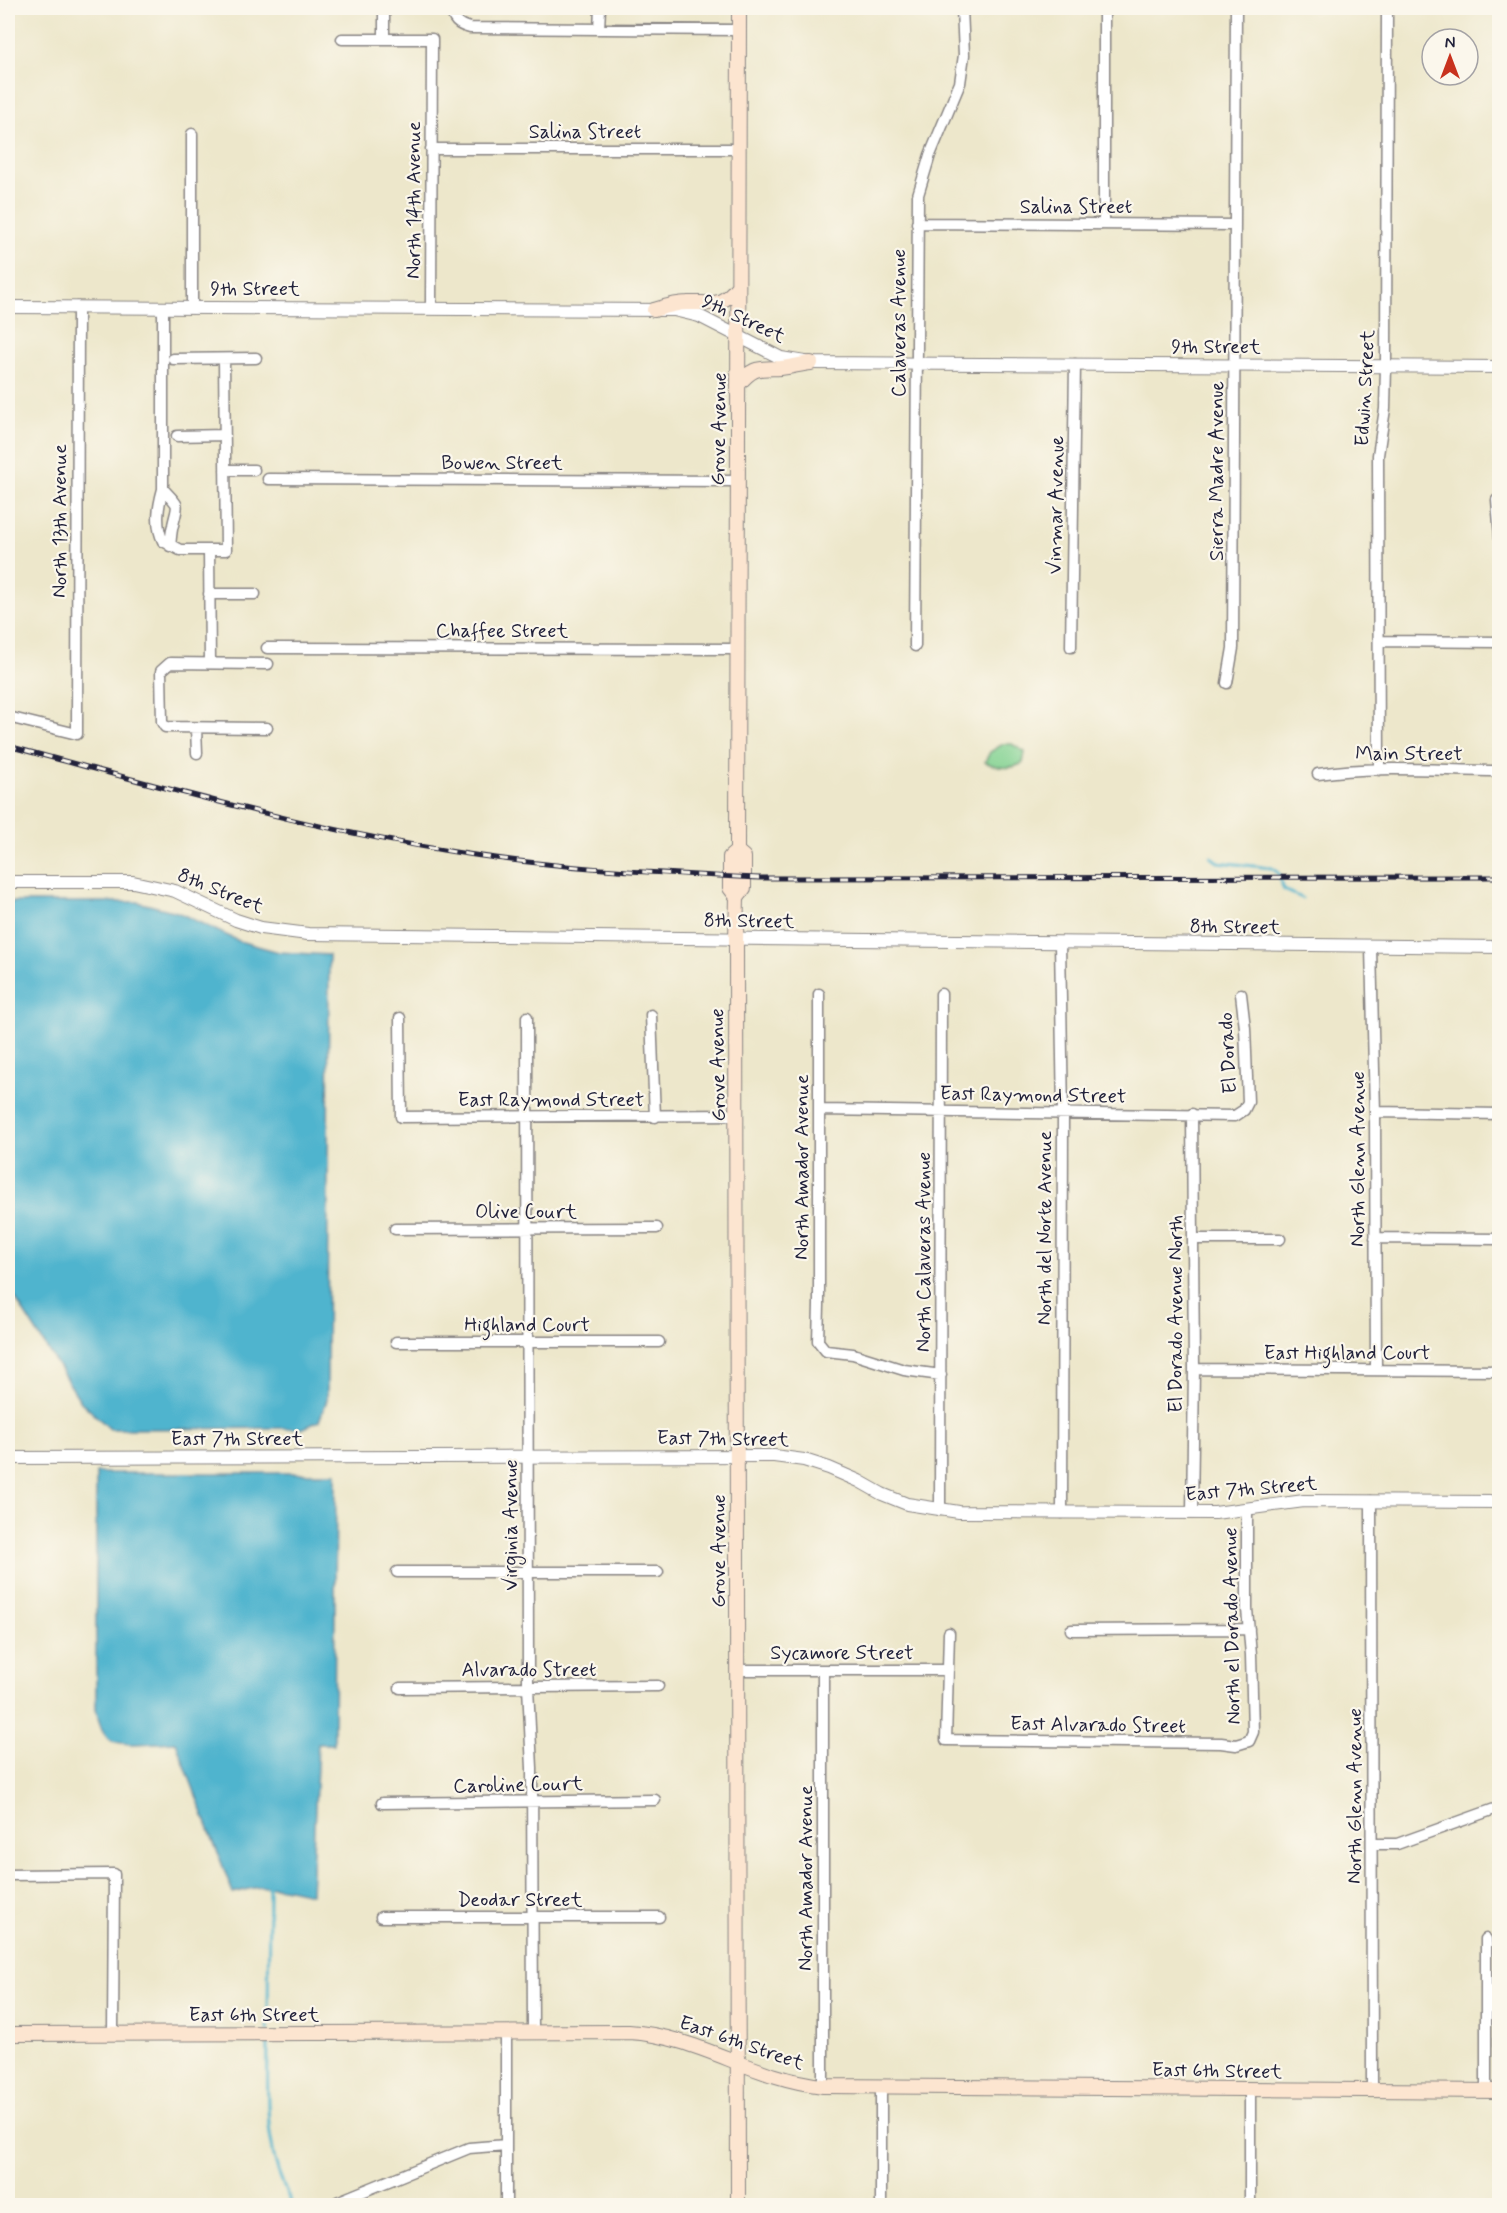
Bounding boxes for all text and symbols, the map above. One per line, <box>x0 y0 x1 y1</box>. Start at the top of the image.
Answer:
north arrow <box>1420 27 1480 87</box>
text: N <box>1445 33 1455 54</box>
street label: Salina Street <box>529 119 641 146</box>
street label: North 14th Avenue <box>401 121 428 279</box>
street label: Salina Street <box>1020 194 1132 221</box>
street label: Calaveras Avenue <box>886 249 913 397</box>
street label: 9th Street <box>210 276 300 303</box>
street label: 9th Street <box>697 288 790 351</box>
street label: Edwin Street <box>1349 329 1382 447</box>
street label: 9th Street <box>1171 334 1261 361</box>
street label: Grove Avenue <box>705 372 734 486</box>
street label: Sierra Madre Avenue <box>1204 381 1231 561</box>
street label: Vinmar Avenue <box>1042 435 1071 575</box>
street label: North 13th Avenue <box>47 444 74 598</box>
street label: Bowen Street <box>441 450 563 477</box>
street label: Chaffee Street <box>436 618 568 645</box>
street label: Main Street <box>1355 741 1463 768</box>
street label: 8th Street <box>173 862 268 921</box>
street label: 8th Street <box>703 907 795 936</box>
street label: 8th Street <box>1189 913 1281 942</box>
street label: Grove Avenue <box>704 1008 733 1122</box>
street label: El Dorado <box>1213 1011 1244 1094</box>
street label: North Glenn Avenue <box>1345 1071 1372 1247</box>
street label: North Amador Avenue <box>789 1074 816 1260</box>
street label: East Raymond Street <box>940 1080 1126 1111</box>
street label: East Raymond Street <box>458 1087 644 1114</box>
street label: North del Norte Avenue <box>1032 1131 1059 1325</box>
street label: North Calaveras Avenue <box>911 1152 938 1352</box>
street label: Olive Court <box>475 1199 577 1226</box>
street label: El Dorado Avenue North <box>1163 1215 1190 1413</box>
street label: Highland Court <box>464 1312 590 1341</box>
street label: East Highland Court <box>1264 1340 1430 1369</box>
street label: East 7th Street <box>657 1425 790 1454</box>
street label: East 7th Street <box>171 1426 303 1453</box>
street label: Virginia Avenue <box>498 1459 526 1591</box>
street label: East 7th Street <box>1184 1470 1318 1509</box>
street label: Grove Avenue <box>706 1494 733 1608</box>
street label: North el Dorado Avenue <box>1217 1527 1248 1725</box>
street label: Sycamore Street <box>770 1640 914 1667</box>
street label: Alvarado Street <box>461 1657 597 1684</box>
street label: North Glenn Avenue <box>1342 1708 1369 1884</box>
street label: East Alvarado Street <box>1010 1710 1186 1741</box>
street label: Caroline Court <box>453 1771 583 1800</box>
street label: North Amador Avenue <box>793 1785 820 1971</box>
street label: Deodar Street <box>458 1887 583 1914</box>
street label: East 6th Street <box>189 2002 319 2029</box>
street label: East 6th Street <box>675 2009 808 2077</box>
street label: East 6th Street <box>1152 2057 1283 2086</box>

